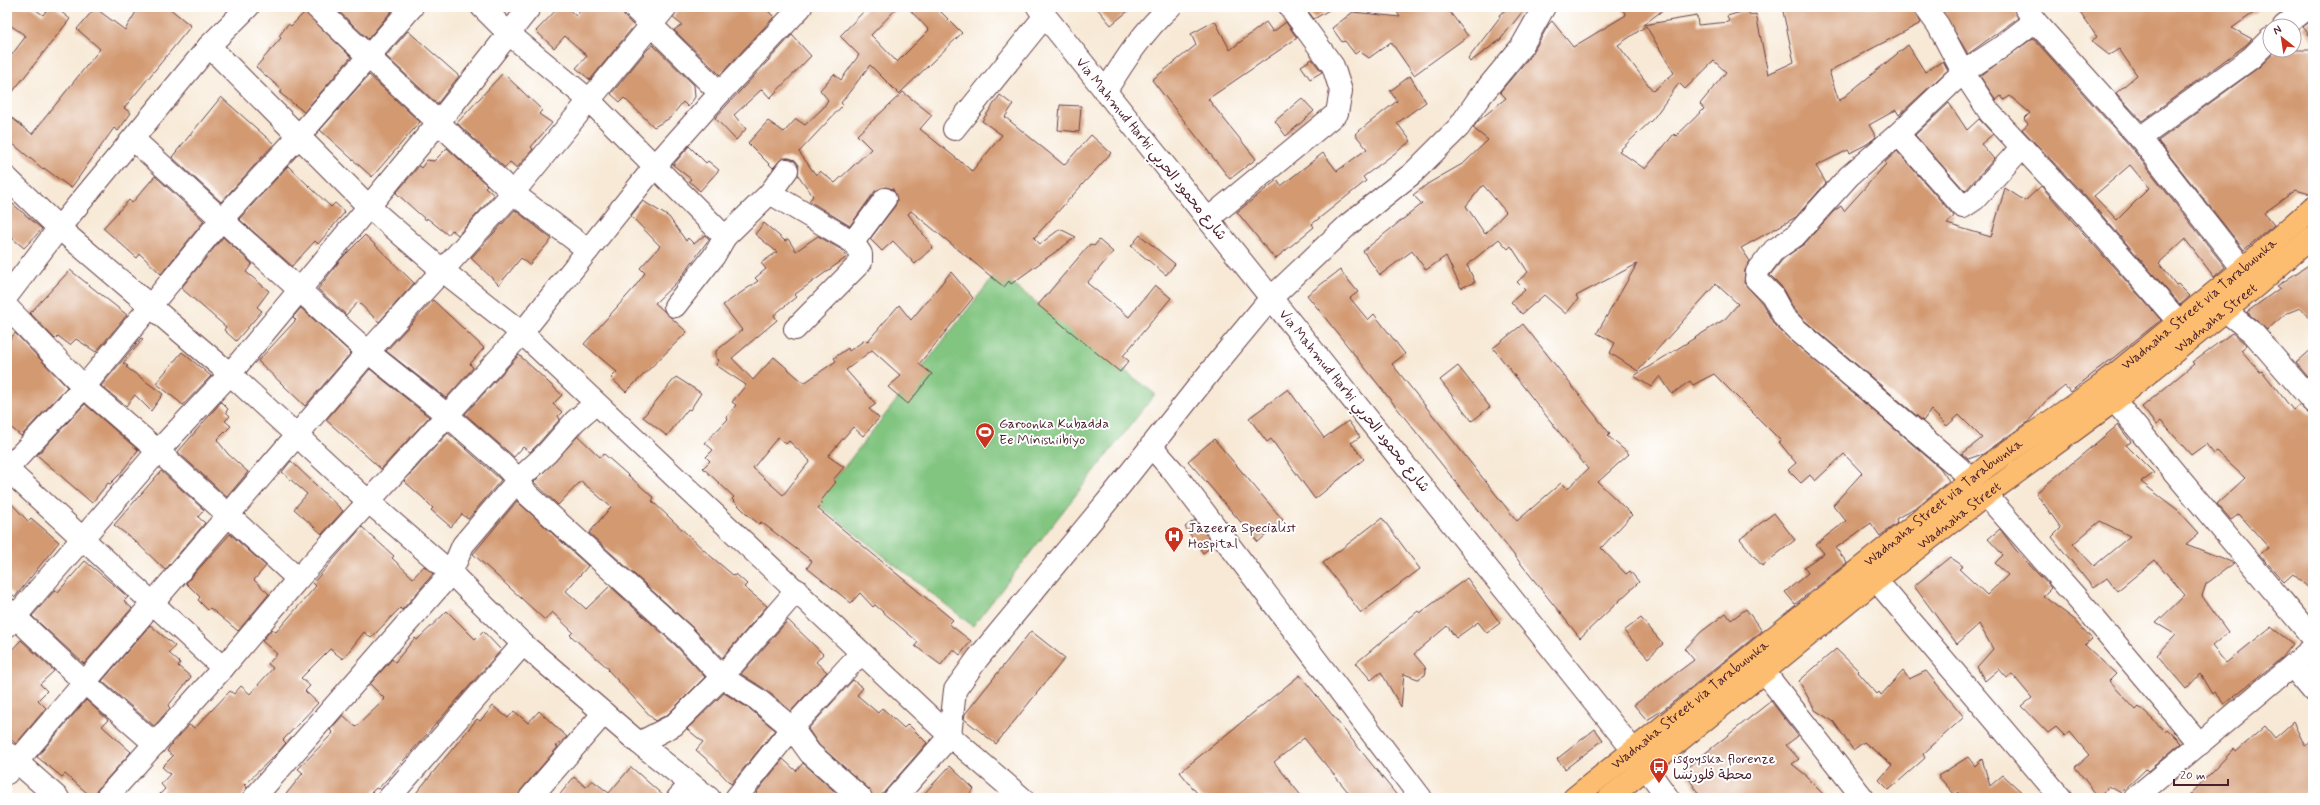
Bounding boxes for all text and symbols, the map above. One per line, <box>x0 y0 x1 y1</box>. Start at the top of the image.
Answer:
north arrow <box>2262 18 2302 58</box>
text: N <box>2271 22 2284 38</box>
street label: Via Mahmud Harbi شارع محمود الحربي <box>1069 54 1230 246</box>
street label: Wadnaha Street via Tarabuunka <box>2118 234 2280 374</box>
street label: Wadnaha Street <box>2170 279 2262 357</box>
street label: Via Mahmud Harbi شارع محمود الحربي <box>1272 306 1433 498</box>
place label: Garoonka Kubadda Ee Minishiibiyo <box>999 415 1109 449</box>
sports icon: Garoonka Kubadda Ee Minishiibiyo <box>974 421 996 449</box>
street label: Wadnaha Street via Tarabuunka <box>1861 436 2027 570</box>
street label: Wadnaha Street <box>1914 478 2006 554</box>
place label: Jazeera Specialist Hospital <box>1188 519 1296 553</box>
hospital icon: Jazeera Specialist Hospital <box>1163 525 1185 553</box>
street label: Wadnaha Street via Tarabuunka <box>1608 636 1773 773</box>
place label: isgoyska florenze محطة فلورنسا <box>1673 750 1776 784</box>
bus stop icon: isgoyska florenze محطة فلورنسا <box>1648 756 1670 784</box>
scale bar <box>2174 761 2228 787</box>
text: 20 m <box>2180 768 2206 784</box>

